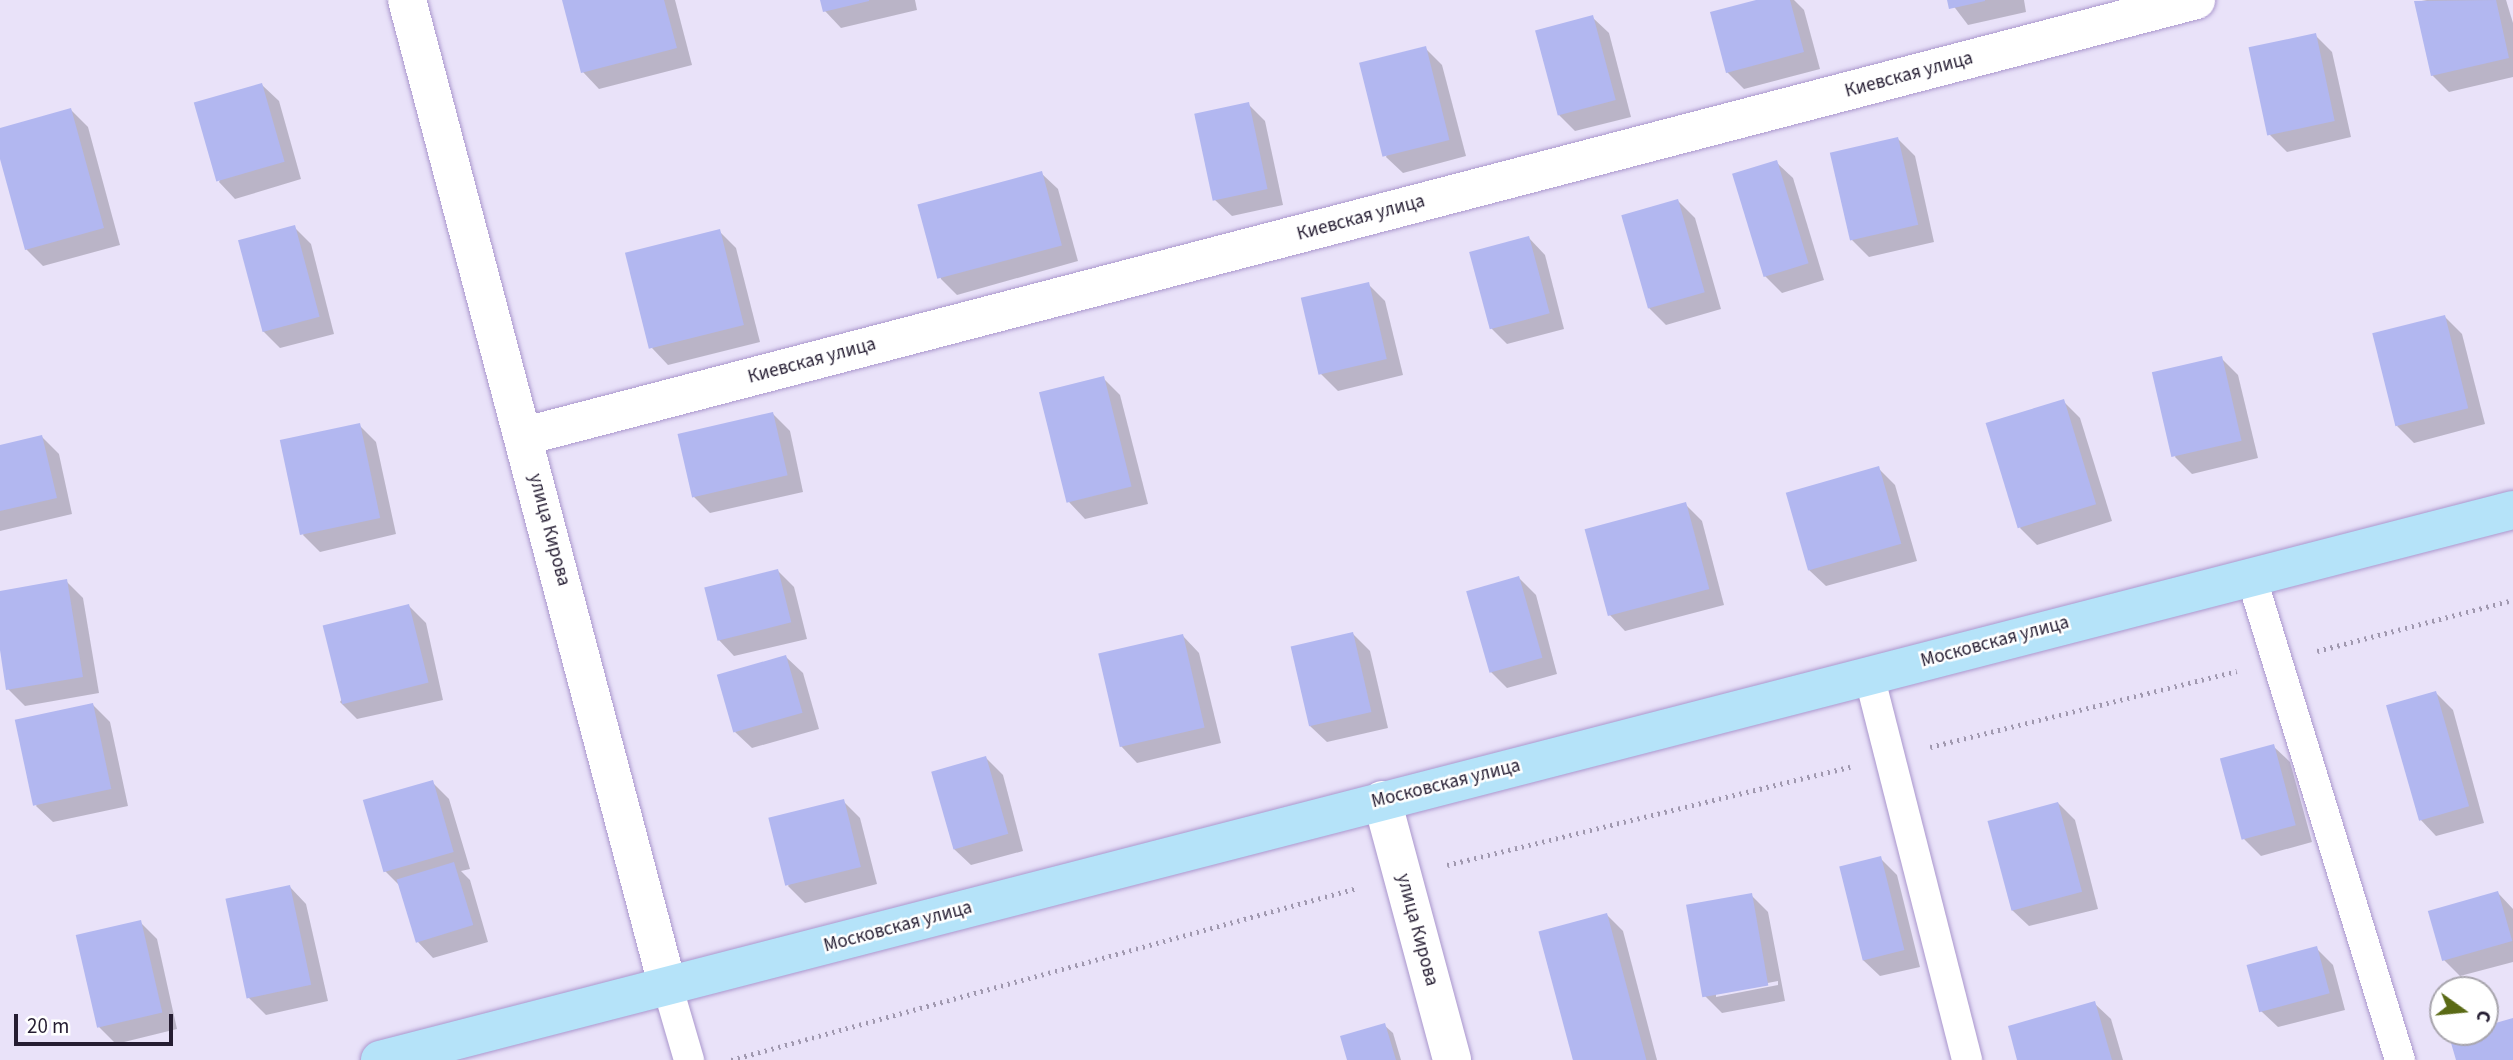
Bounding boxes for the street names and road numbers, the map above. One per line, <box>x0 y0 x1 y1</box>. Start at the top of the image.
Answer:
street label: Киевская улица <box>1842 47 1976 103</box>
street label: Киевская улица <box>1294 190 1428 246</box>
street label: Киевская улица <box>745 333 879 389</box>
street label: улица Кирова <box>523 471 575 589</box>
street label: Московская улица <box>1918 611 2072 673</box>
street label: Московская улица <box>1369 754 1523 814</box>
street label: улица Кирова <box>1391 871 1443 989</box>
street label: Московская улица <box>821 896 975 958</box>

